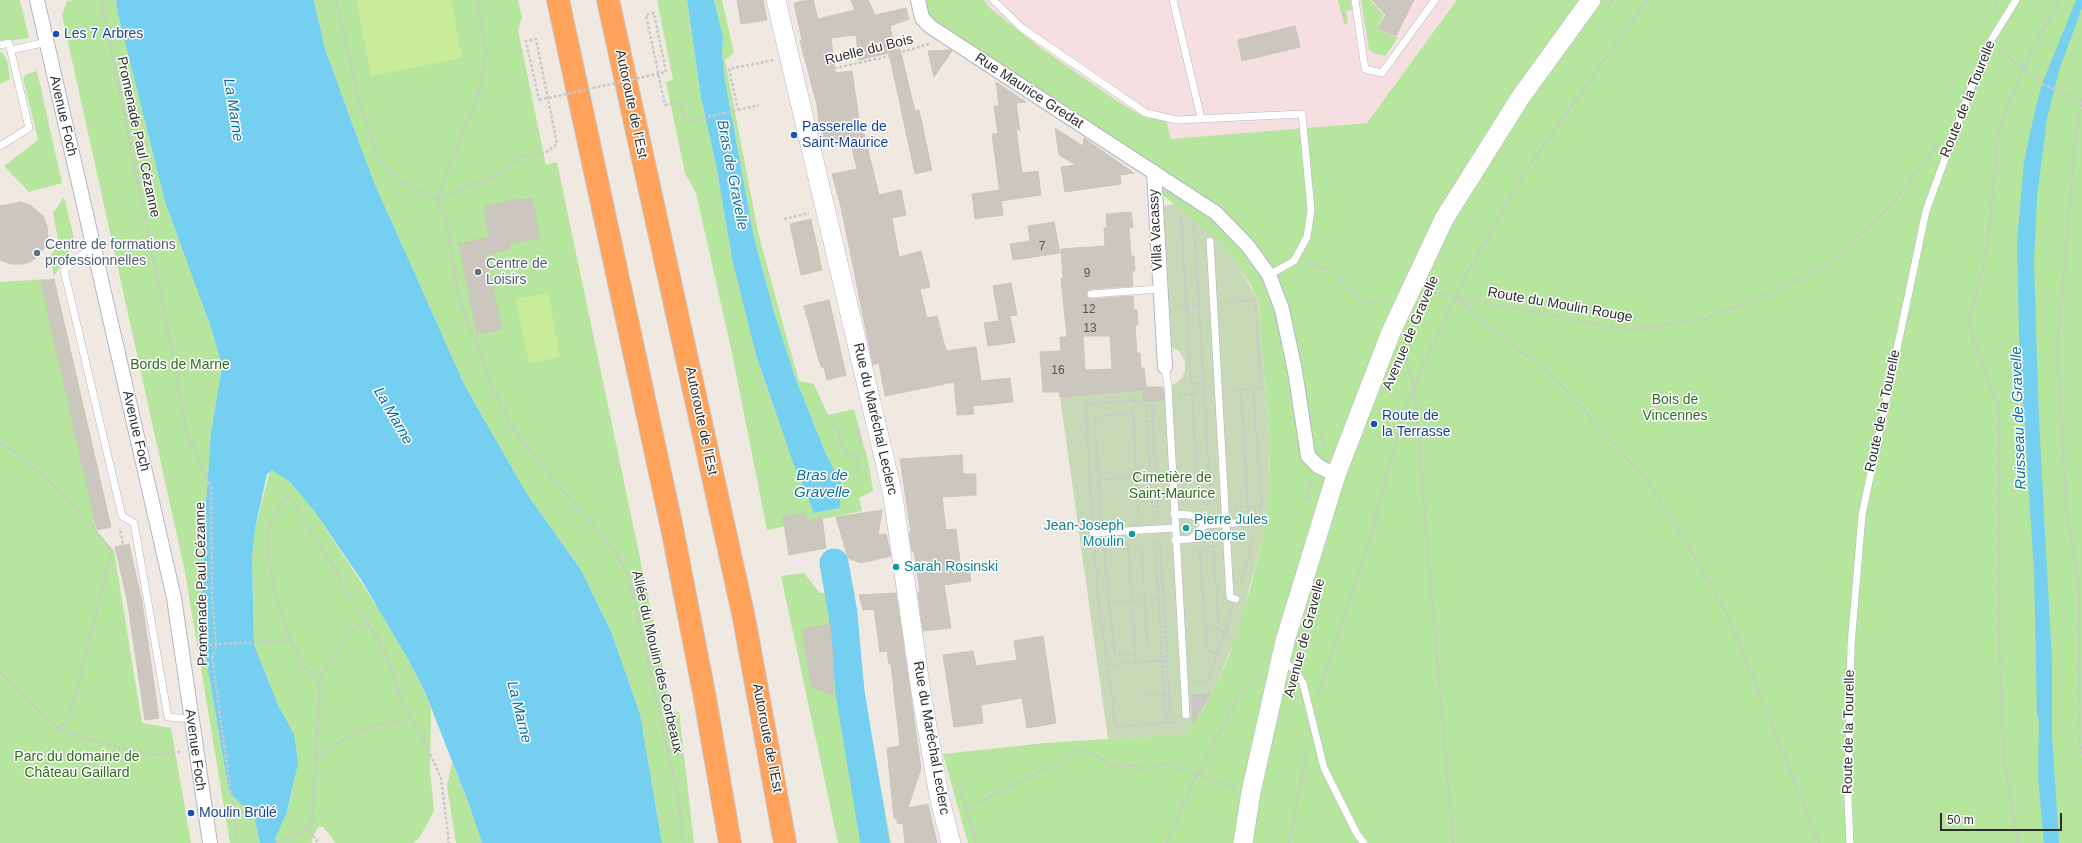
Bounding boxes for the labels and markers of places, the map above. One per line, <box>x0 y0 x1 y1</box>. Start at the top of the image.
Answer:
place label: Les 7 Arbres <box>64 26 143 42</box>
marker: Les 7 Arbres <box>51 29 61 39</box>
place label: Passerelle de Saint-Maurice <box>802 119 888 152</box>
marker: Passerelle de Saint-Maurice <box>789 130 799 140</box>
place label: Centre de formations professionnelles <box>45 237 176 270</box>
marker: Centre de formations professionnelles <box>32 248 42 258</box>
place label: Centre de Loisirs <box>486 256 547 288</box>
marker: Centre de Loisirs <box>473 267 483 277</box>
place label: Route de la Terrasse <box>1382 408 1450 440</box>
marker: Route de la Terrasse <box>1369 419 1379 429</box>
place label: Pierre Jules Decorse <box>1194 512 1268 544</box>
place label: Jean-Joseph Moulin <box>1044 518 1124 550</box>
marker: Pierre Jules Decorse <box>1181 523 1191 533</box>
marker: Jean-Joseph Moulin <box>1127 529 1137 539</box>
place label: Sarah Rosinski <box>904 559 998 575</box>
marker: Sarah Rosinski <box>891 562 901 572</box>
place label: Moulin Brûlé <box>199 805 277 821</box>
marker: Moulin Brûlé <box>186 808 196 818</box>

